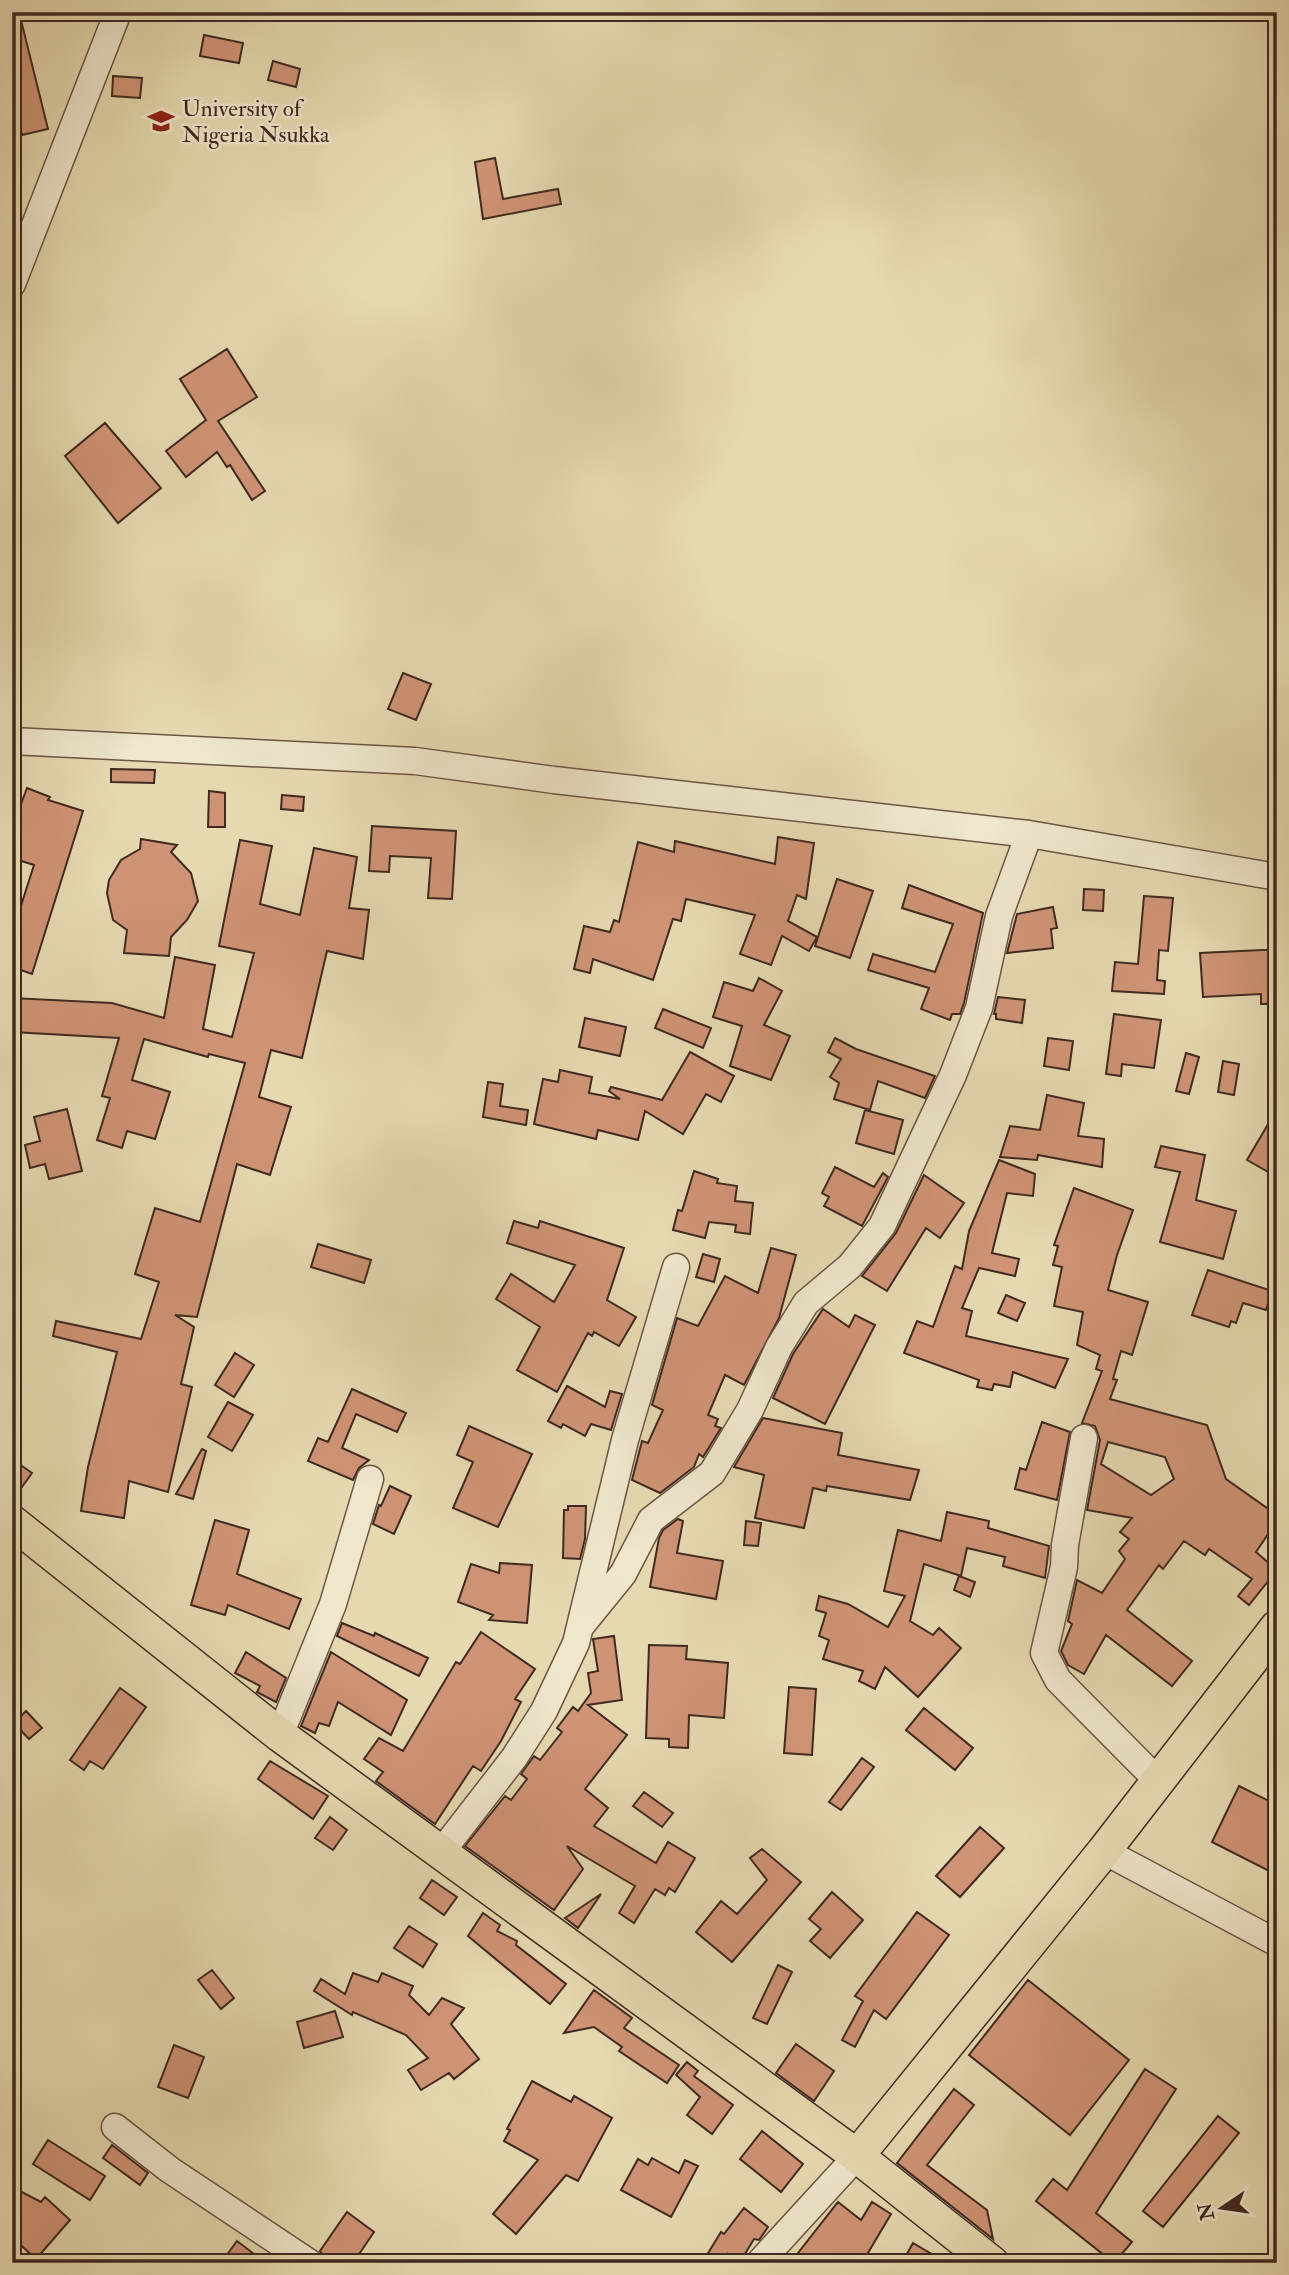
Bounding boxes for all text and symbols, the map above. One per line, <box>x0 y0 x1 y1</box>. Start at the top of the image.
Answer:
place label: University of Nigeria Nsukka <box>182 94 330 149</box>
school or university icon: University of Nigeria Nsukka <box>146 106 176 136</box>
north arrow <box>1188 2174 1258 2244</box>
text: N <box>1193 2200 1220 2224</box>

